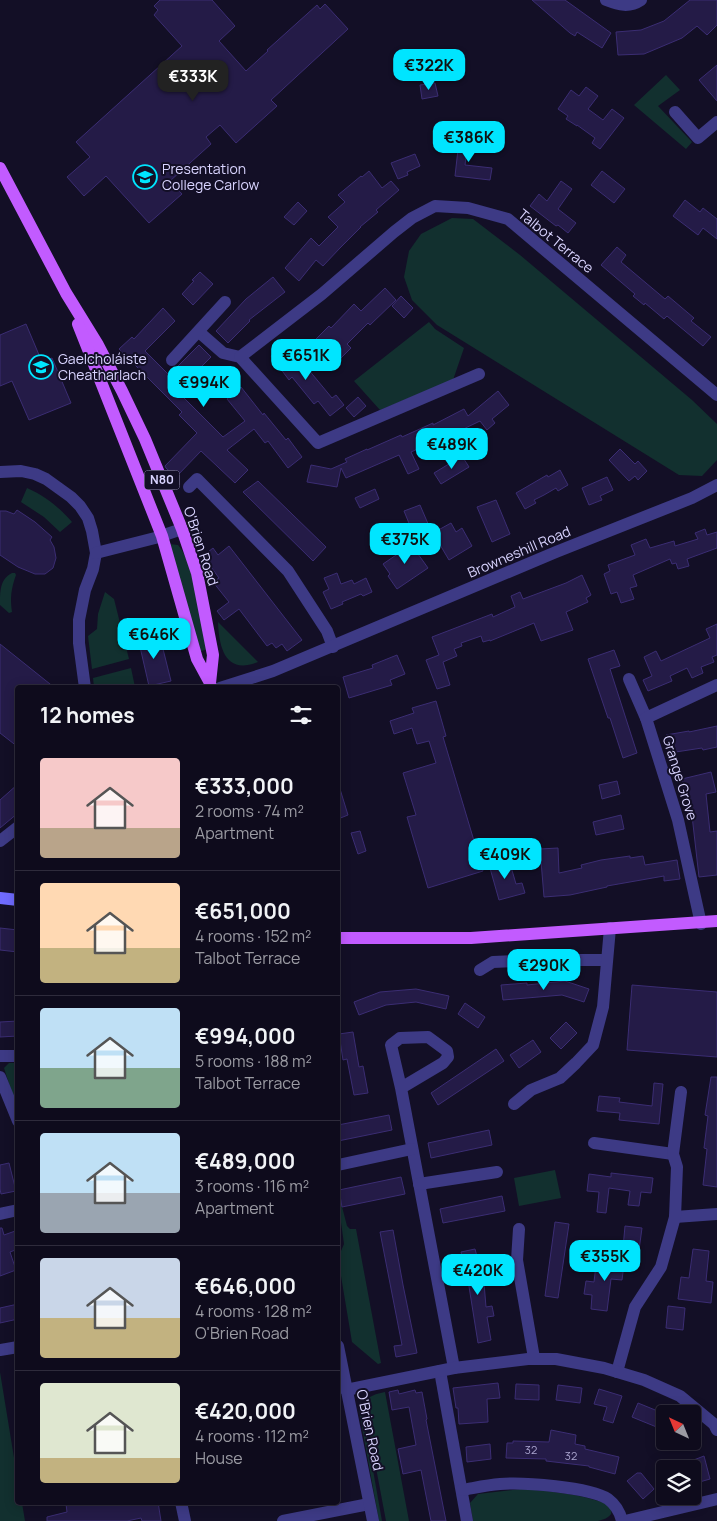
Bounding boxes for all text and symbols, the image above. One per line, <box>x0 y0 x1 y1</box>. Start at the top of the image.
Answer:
pin: €322K <box>394 48 464 91</box>
text: €322K <box>404 54 454 76</box>
pin: €333K <box>158 59 228 102</box>
text: €333K <box>168 65 218 87</box>
pin: €386K <box>434 120 504 163</box>
text: €386K <box>444 126 494 148</box>
place label: Presentation College Carlow <box>162 159 259 194</box>
school or university icon: Presentation College Carlow <box>132 164 158 190</box>
street label: Talbot Terrace <box>515 204 598 277</box>
pin: €651K <box>271 338 341 381</box>
text: €651K <box>282 344 330 366</box>
place label: Gaelcholáiste Cheatharlach <box>58 349 147 384</box>
school or university icon: Gaelcholáiste Cheatharlach <box>28 354 54 380</box>
pin: €994K <box>169 366 239 408</box>
text: €994K <box>179 371 229 393</box>
pin: €489K <box>417 428 487 470</box>
text: €489K <box>427 433 477 455</box>
road number: N80 <box>144 470 180 490</box>
street label: O'Brien Road <box>180 504 223 588</box>
street label: Browneshill Road <box>464 521 573 582</box>
pin: €375K <box>370 522 440 565</box>
text: €375K <box>381 528 429 550</box>
pin: €646K <box>119 618 189 660</box>
text: €646K <box>129 623 179 645</box>
text: 12 homes <box>40 701 135 729</box>
icon: filters <box>287 701 315 729</box>
street label: Grange Grove <box>659 733 702 823</box>
text: €333,000 <box>195 772 294 800</box>
icon: home <box>80 778 140 838</box>
text: 2 rooms · 74 m² <box>195 800 304 822</box>
text: Apartment <box>195 822 274 844</box>
pin: €409K <box>470 838 540 880</box>
text: €409K <box>479 843 531 865</box>
text: €651,000 <box>195 897 291 925</box>
icon: home <box>80 903 140 963</box>
text: 4 rooms · 152 m² <box>195 925 311 947</box>
text: Talbot Terrace <box>195 947 300 969</box>
pin: €290K <box>509 948 579 991</box>
text: €290K <box>518 954 570 976</box>
text: €994,000 <box>195 1022 296 1050</box>
icon: home <box>80 1028 140 1088</box>
text: 5 rooms · 188 m² <box>195 1050 312 1072</box>
text: Talbot Terrace <box>195 1072 300 1094</box>
text: €489,000 <box>195 1147 295 1175</box>
icon: home <box>80 1153 140 1213</box>
text: 3 rooms · 116 m² <box>195 1175 309 1197</box>
text: Apartment <box>195 1197 274 1219</box>
pin: €355K <box>570 1240 640 1282</box>
text: €355K <box>580 1245 630 1267</box>
pin: €420K <box>443 1254 513 1296</box>
text: €420K <box>453 1259 503 1281</box>
text: €646,000 <box>195 1272 296 1300</box>
icon: home <box>80 1278 140 1338</box>
text: 4 rooms · 128 m² <box>195 1300 312 1322</box>
text: O'Brien Road <box>195 1322 289 1344</box>
street label: O'Brien Road <box>353 1388 388 1472</box>
text: €420,000 <box>195 1397 296 1425</box>
icon: home <box>80 1403 140 1463</box>
north arrow <box>656 1405 701 1450</box>
map controls <box>656 1405 701 1505</box>
text: 4 rooms · 112 m² <box>195 1425 309 1447</box>
house number: 32 <box>525 1442 537 1457</box>
text: House <box>195 1447 243 1469</box>
house number: 32 <box>565 1448 577 1463</box>
button: layers <box>656 1460 701 1505</box>

